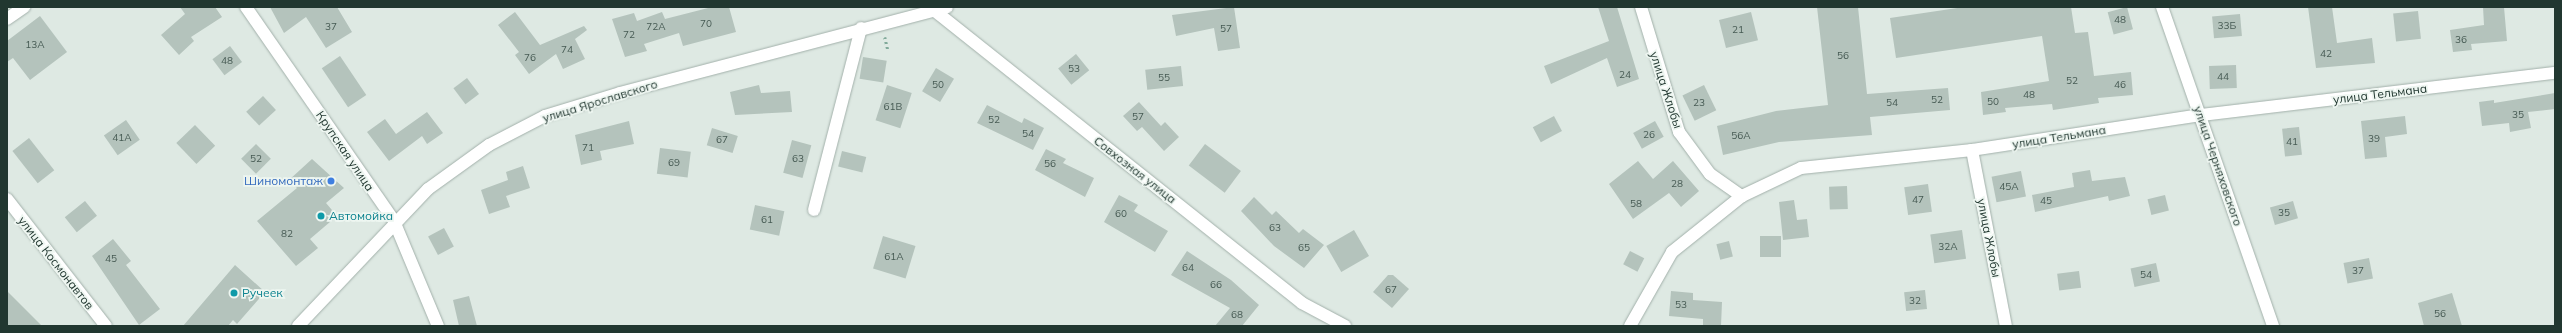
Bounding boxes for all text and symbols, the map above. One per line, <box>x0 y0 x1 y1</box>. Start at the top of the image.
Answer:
house number: 48 <box>2114 14 2126 26</box>
house number: 70 <box>700 18 712 30</box>
house number: 33Б <box>2218 20 2236 32</box>
house number: 37 <box>325 21 337 33</box>
house number: 72А <box>646 21 666 33</box>
house number: 57 <box>1220 23 1232 35</box>
house number: 21 <box>1732 24 1744 36</box>
house number: 72 <box>623 29 635 41</box>
house number: 36 <box>2455 34 2467 46</box>
house number: 13А <box>25 39 45 51</box>
house number: 74 <box>561 44 573 56</box>
house number: 42 <box>2320 48 2332 60</box>
street label: улица Жлобы <box>1647 50 1685 130</box>
house number: 56 <box>1837 50 1849 62</box>
house number: 76 <box>524 52 536 64</box>
house number: 48 <box>221 55 233 67</box>
house number: 53 <box>1068 63 1080 75</box>
house number: 24 <box>1619 69 1631 81</box>
house number: 44 <box>2217 71 2229 83</box>
house number: 55 <box>1158 72 1170 84</box>
house number: 52 <box>2066 75 2078 87</box>
street label: улица Ярославского <box>541 77 659 125</box>
house number: 50 <box>932 79 944 91</box>
house number: 46 <box>2114 79 2126 91</box>
street label: улица Тельмана <box>2332 81 2428 107</box>
house number: 48 <box>2023 89 2035 101</box>
house number: 52 <box>1931 94 1943 106</box>
house number: 50 <box>1987 96 1999 108</box>
house number: 23 <box>1693 97 1705 109</box>
house number: 54 <box>1886 97 1898 109</box>
house number: 61В <box>884 101 902 113</box>
street label: улица Черняховского <box>2191 104 2245 228</box>
street label: Крупская улица <box>313 108 377 194</box>
house number: 35 <box>2512 109 2524 121</box>
house number: 57 <box>1132 111 1144 123</box>
house number: 52 <box>988 114 1000 126</box>
street label: улица Тельмана <box>2011 122 2107 152</box>
house number: 54 <box>1022 128 1034 140</box>
house number: 26 <box>1643 129 1655 141</box>
house number: 56А <box>1731 130 1751 142</box>
house number: 41А <box>112 132 132 144</box>
street label: Совхозная улица <box>1091 133 1179 207</box>
house number: 39 <box>2368 133 2380 145</box>
house number: 67 <box>716 134 728 146</box>
house number: 41 <box>2286 136 2298 148</box>
house number: 71 <box>582 142 594 154</box>
house number: 52 <box>250 153 262 165</box>
house number: 63 <box>792 153 804 165</box>
house number: 69 <box>668 157 680 169</box>
house number: 56 <box>1044 158 1056 170</box>
place label: Шиномонтаж <box>244 174 323 188</box>
marker: Шиномонтаж <box>326 176 336 186</box>
house number: 28 <box>1671 178 1683 190</box>
house number: 45А <box>1999 181 2019 193</box>
house number: 47 <box>1912 194 1924 206</box>
house number: 45 <box>2040 195 2052 207</box>
street label: улица Жлобы <box>1974 197 2004 279</box>
house number: 58 <box>1630 198 1642 210</box>
house number: 35 <box>2278 207 2290 219</box>
house number: 60 <box>1115 208 1127 220</box>
place label: Автомойка <box>329 209 393 223</box>
marker: Автомойка <box>316 211 326 221</box>
street label: улица Космонавтов <box>15 213 97 313</box>
house number: 61 <box>761 214 773 226</box>
house number: 63 <box>1269 222 1281 234</box>
house number: 82 <box>281 228 293 240</box>
house number: 32А <box>1938 241 1958 253</box>
house number: 65 <box>1298 242 1310 254</box>
house number: 61А <box>884 251 904 263</box>
house number: 45 <box>105 253 117 265</box>
house number: 64 <box>1182 262 1194 274</box>
house number: 37 <box>2352 265 2364 277</box>
house number: 54 <box>2140 269 2152 281</box>
house number: 66 <box>1210 279 1222 291</box>
house number: 67 <box>1385 284 1397 296</box>
place label: Ручеек <box>242 286 283 300</box>
marker: Ручеек <box>229 288 239 298</box>
house number: 32 <box>1909 295 1921 307</box>
house number: 53 <box>1675 299 1687 311</box>
house number: 56 <box>2434 308 2446 320</box>
house number: 68 <box>1231 309 1243 321</box>

